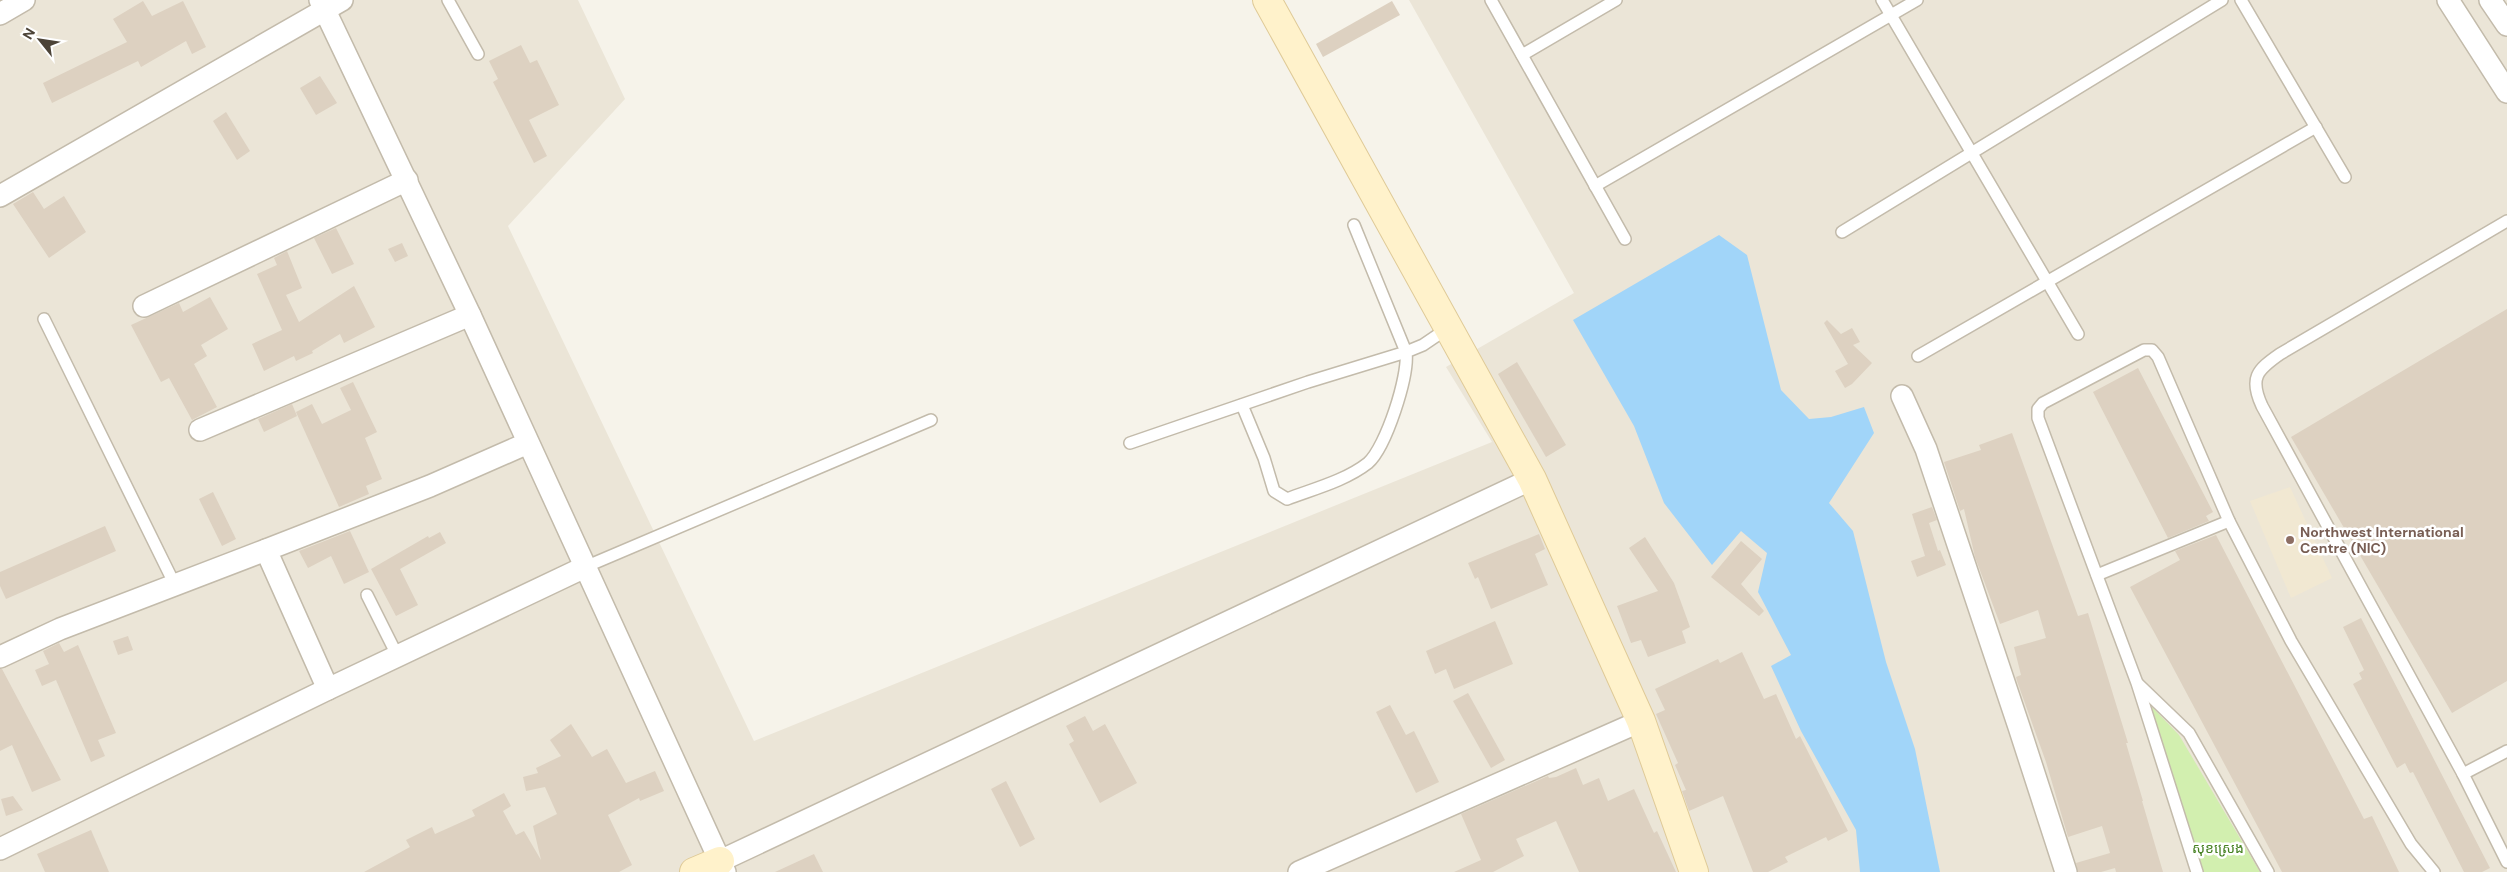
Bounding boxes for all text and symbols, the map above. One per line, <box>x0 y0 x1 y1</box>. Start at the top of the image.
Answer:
north arrow <box>15 15 65 65</box>
text: N <box>18 25 39 42</box>
place label: Northwest International Centre (NIC) <box>2300 523 2464 557</box>
marker: Northwest International Centre (NIC) <box>2284 534 2296 546</box>
park label: សុខស្រេង <box>2192 839 2244 857</box>

